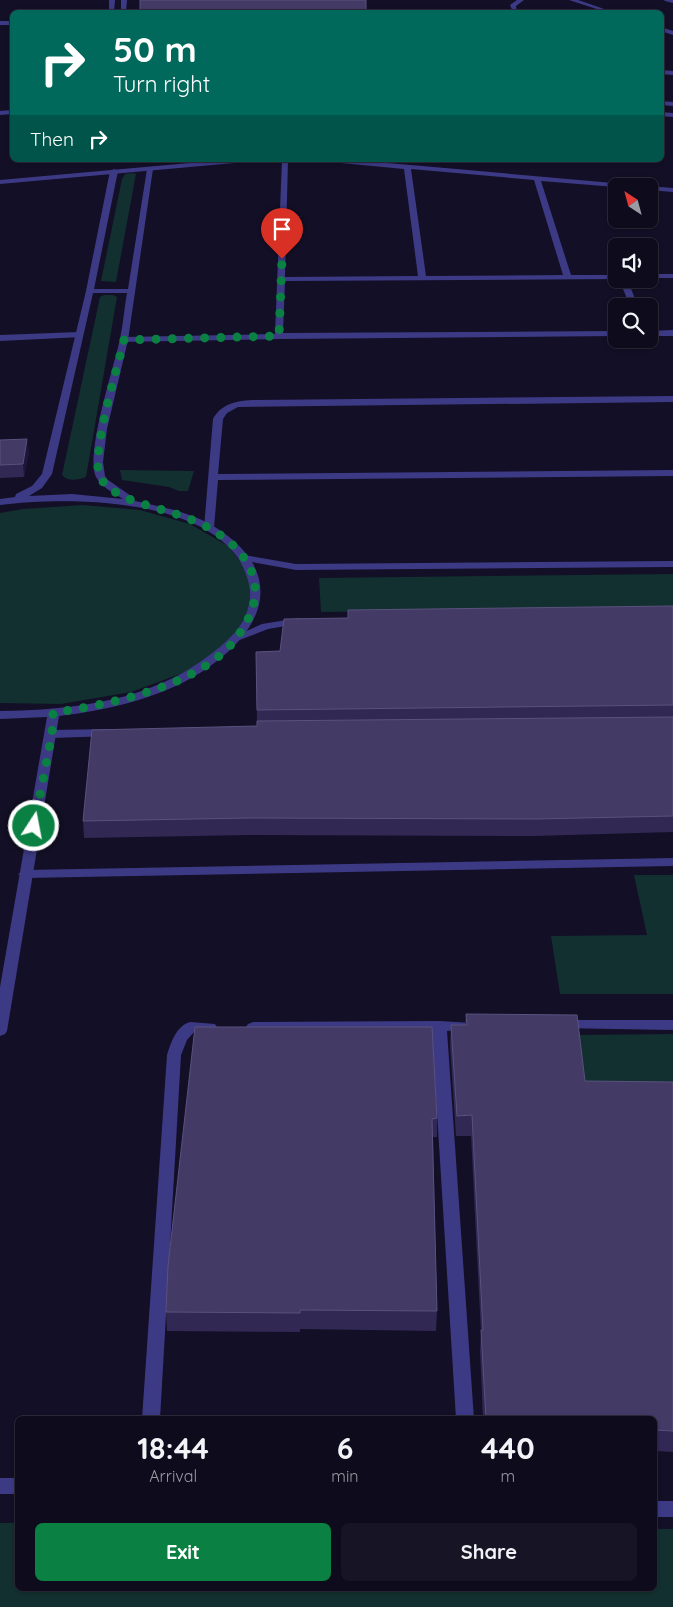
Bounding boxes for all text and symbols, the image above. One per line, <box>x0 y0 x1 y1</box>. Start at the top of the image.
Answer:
text: 50 m <box>113 27 197 71</box>
icon: right <box>30 30 95 95</box>
text: Turn right <box>113 70 210 98</box>
icon: right <box>84 125 112 153</box>
text: Then <box>30 127 74 151</box>
north arrow <box>608 178 658 228</box>
map controls <box>608 178 658 348</box>
pin <box>261 208 303 259</box>
icon: arrive <box>268 215 296 243</box>
button: sound <box>608 238 658 288</box>
button: search <box>608 298 658 348</box>
position arrow <box>7 799 59 851</box>
text: 18:44 <box>137 1429 209 1467</box>
text: 6 <box>337 1429 353 1467</box>
text: 440 <box>481 1429 535 1467</box>
text: Arrival <box>149 1466 197 1486</box>
text: min <box>331 1466 359 1486</box>
text: m <box>500 1466 515 1486</box>
button: Exit <box>35 1523 331 1581</box>
button: Share <box>341 1523 637 1581</box>

